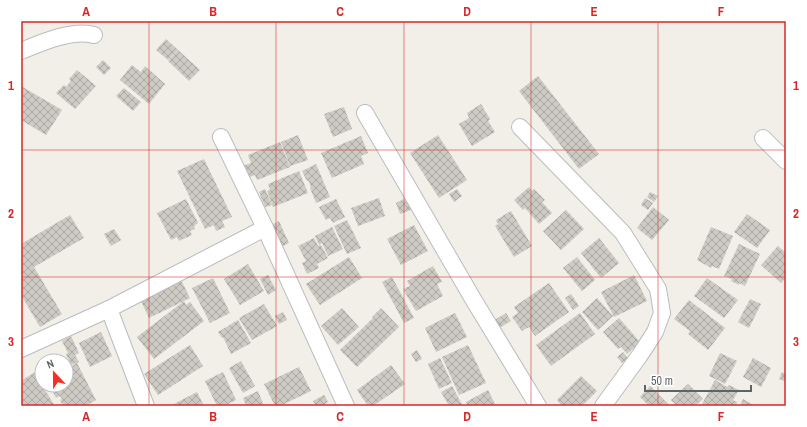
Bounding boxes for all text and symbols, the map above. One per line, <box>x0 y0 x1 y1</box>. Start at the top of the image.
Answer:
text: A <box>82 3 90 20</box>
text: B <box>209 3 217 20</box>
text: C <box>336 3 344 20</box>
text: D <box>463 3 471 20</box>
text: E <box>590 3 598 20</box>
text: F <box>718 3 725 20</box>
text: 1 <box>8 77 14 94</box>
text: 1 <box>793 77 799 94</box>
text: 2 <box>8 205 14 222</box>
text: 2 <box>793 205 799 222</box>
text: 3 <box>8 333 14 350</box>
text: 3 <box>793 333 799 350</box>
north arrow <box>34 353 74 393</box>
text: N <box>45 356 56 371</box>
scale bar <box>645 367 751 393</box>
text: 50 m <box>651 373 673 389</box>
text: A <box>82 408 90 425</box>
text: B <box>209 408 217 425</box>
text: C <box>336 408 344 425</box>
text: D <box>463 408 471 425</box>
text: E <box>590 408 598 425</box>
text: F <box>718 408 725 425</box>

